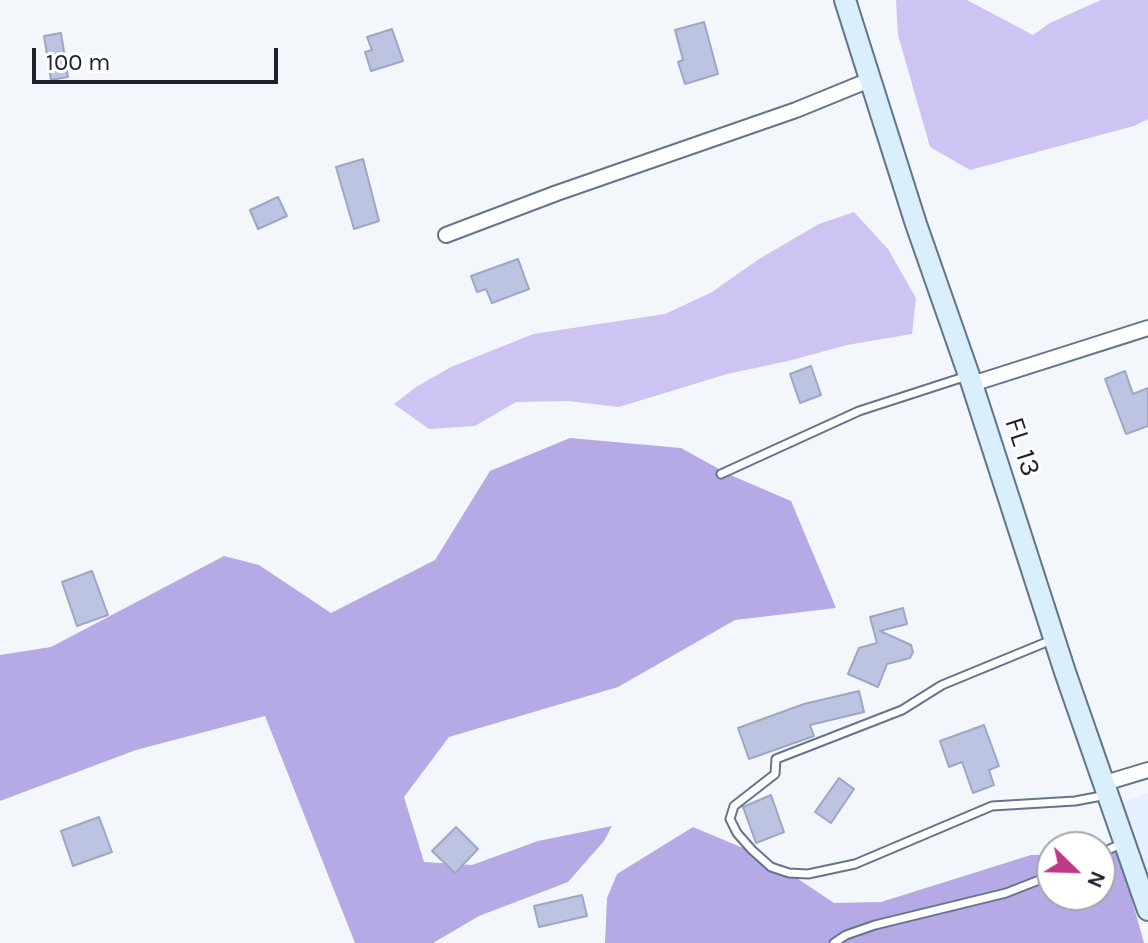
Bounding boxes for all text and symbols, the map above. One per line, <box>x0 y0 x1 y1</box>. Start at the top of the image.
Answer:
scale bar <box>36 32 282 82</box>
text: 100 m <box>46 48 111 76</box>
street label: FL 13 <box>997 413 1047 481</box>
north arrow <box>1036 831 1116 911</box>
text: N <box>1081 867 1111 892</box>

